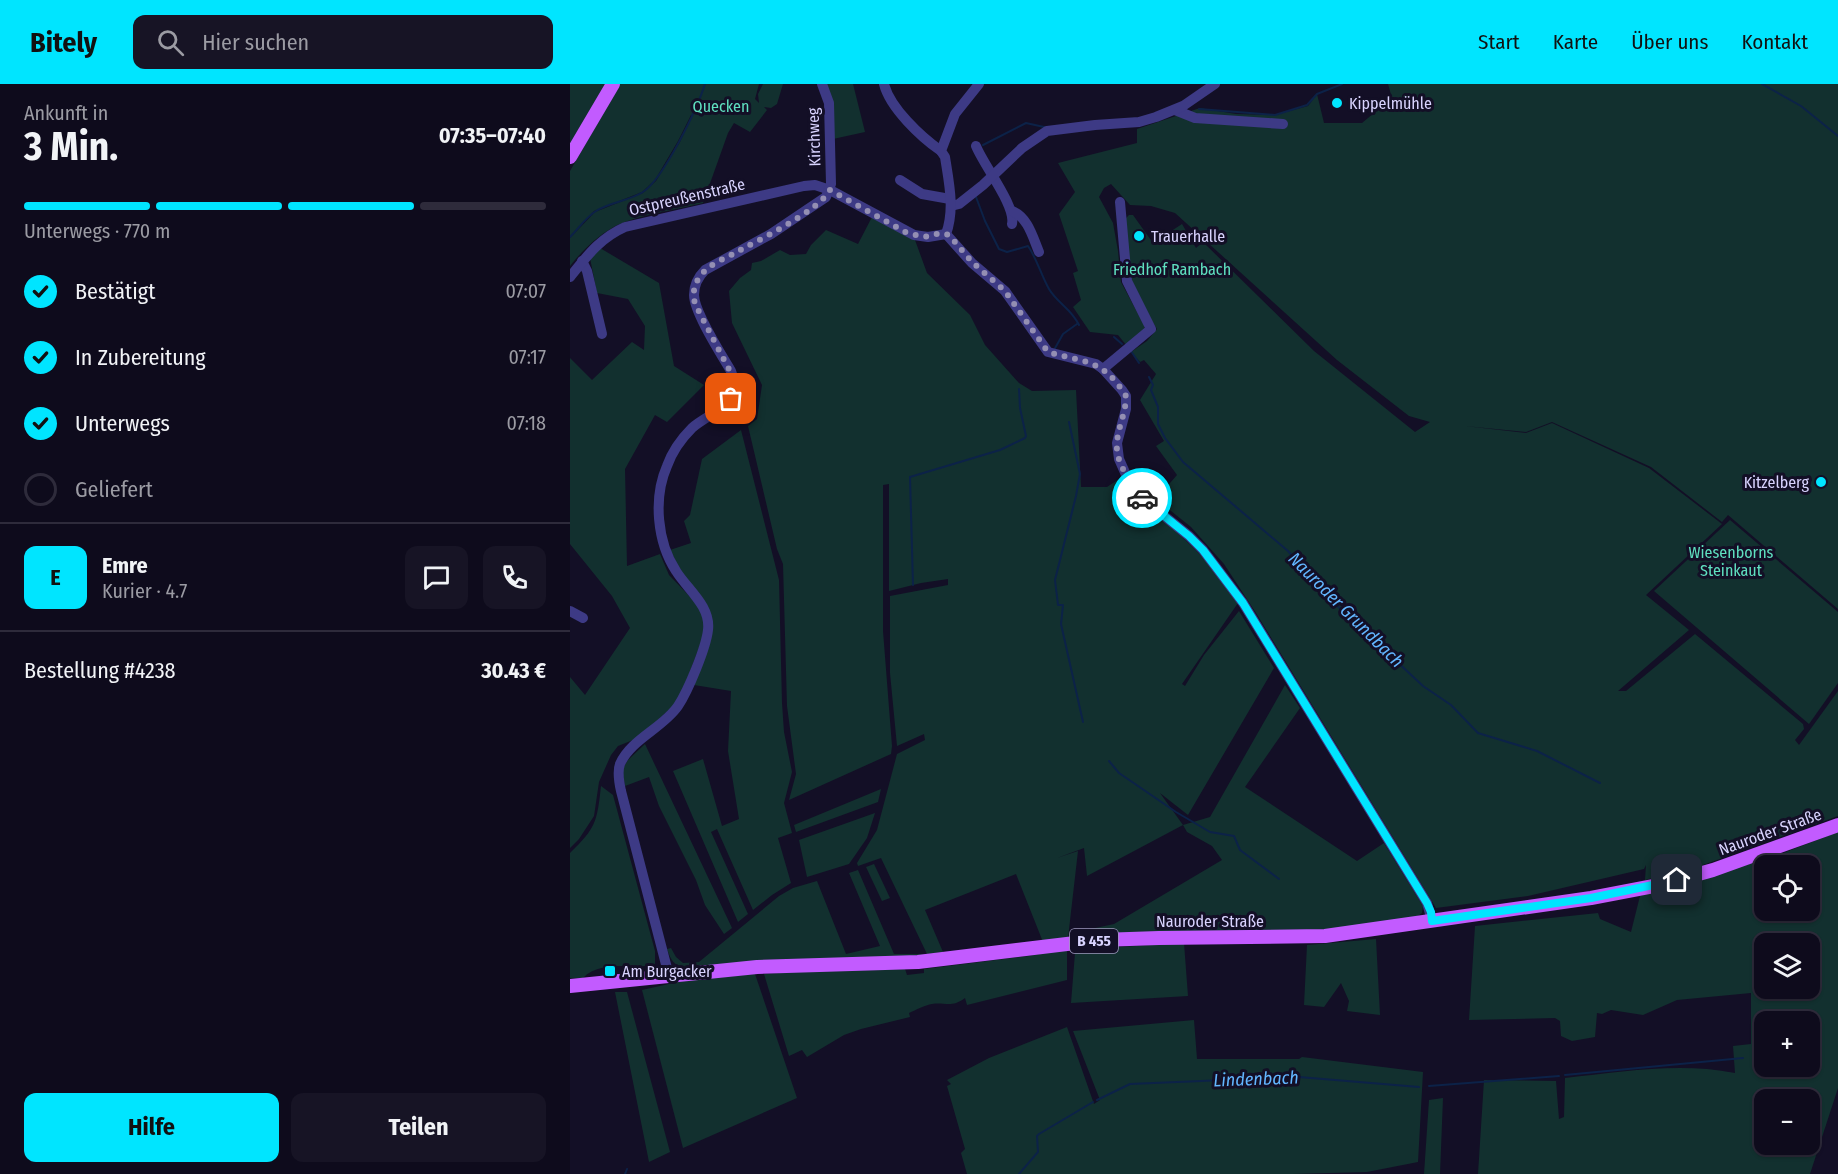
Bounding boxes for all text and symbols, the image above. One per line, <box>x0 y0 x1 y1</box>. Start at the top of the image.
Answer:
search box <box>133 15 553 69</box>
text: Bitely <box>30 26 97 59</box>
icon: search <box>154 26 187 59</box>
text: Hier suchen <box>202 29 309 56</box>
text: Start <box>1478 29 1520 55</box>
text: Karte <box>1553 29 1598 55</box>
text: Über uns <box>1631 29 1708 55</box>
text: Kontakt <box>1741 29 1808 55</box>
place label: Kippelmühle <box>1349 94 1432 113</box>
marker: Kippelmühle <box>1330 96 1344 110</box>
park label: Quecken <box>693 97 749 116</box>
text: Ankunft in <box>24 101 108 125</box>
street label: Kirchweg <box>803 107 825 167</box>
text: 07:35–07:40 <box>439 122 546 149</box>
text: 3 Min. <box>24 124 118 170</box>
street label: Ostpreußenstraße <box>627 174 747 220</box>
text: Unterwegs · 770 m <box>24 219 170 243</box>
place label: Trauerhalle <box>1151 227 1225 246</box>
marker: Trauerhalle <box>1132 229 1146 243</box>
park label: Friedhof Rambach <box>1113 260 1231 279</box>
icon: check <box>24 275 57 308</box>
text: Bestätigt <box>75 278 155 305</box>
text: 07:07 <box>505 279 546 303</box>
icon: check <box>24 341 57 374</box>
text: In Zubereitung <box>75 344 206 371</box>
text: 07:17 <box>509 345 546 369</box>
pin <box>705 373 756 424</box>
icon: bag <box>714 382 747 415</box>
icon: check <box>24 407 57 440</box>
text: Unterwegs <box>75 410 170 437</box>
text: 07:18 <box>507 411 546 435</box>
courier <box>1112 468 1172 528</box>
place label: Kitzelberg <box>1744 473 1809 492</box>
marker: Kitzelberg <box>1814 475 1828 489</box>
text: Geliefert <box>75 476 153 503</box>
icon: car <box>1126 482 1159 515</box>
park label: Wiesenborns Steinkaut <box>1689 543 1774 580</box>
button: chat <box>405 546 468 609</box>
button: phone <box>483 546 546 609</box>
water label: Nauroder Grundbach <box>1284 548 1408 672</box>
text: Emre <box>102 552 148 579</box>
text: E <box>50 564 61 591</box>
text: Kurier · 4.7 <box>102 579 187 603</box>
text: Bestellung #4238 <box>24 657 176 684</box>
text: 30.43 € <box>481 657 546 684</box>
street label: Nauroder Straße <box>1716 805 1824 859</box>
pin <box>1651 854 1702 905</box>
map controls <box>1754 855 1820 1155</box>
button: locate <box>1754 855 1820 921</box>
icon: home <box>1660 863 1693 896</box>
street label: Nauroder Straße <box>1156 912 1264 931</box>
road number: B 455 <box>1070 929 1118 953</box>
button: layers <box>1754 933 1820 999</box>
place label: Am Burgacker <box>622 962 712 981</box>
marker: Am Burgacker <box>603 964 617 978</box>
button: + <box>1754 1011 1820 1077</box>
water label: Lindenbach <box>1213 1067 1299 1091</box>
button: − <box>1754 1089 1820 1155</box>
button: Hilfe <box>24 1093 279 1162</box>
button: Teilen <box>291 1093 546 1162</box>

